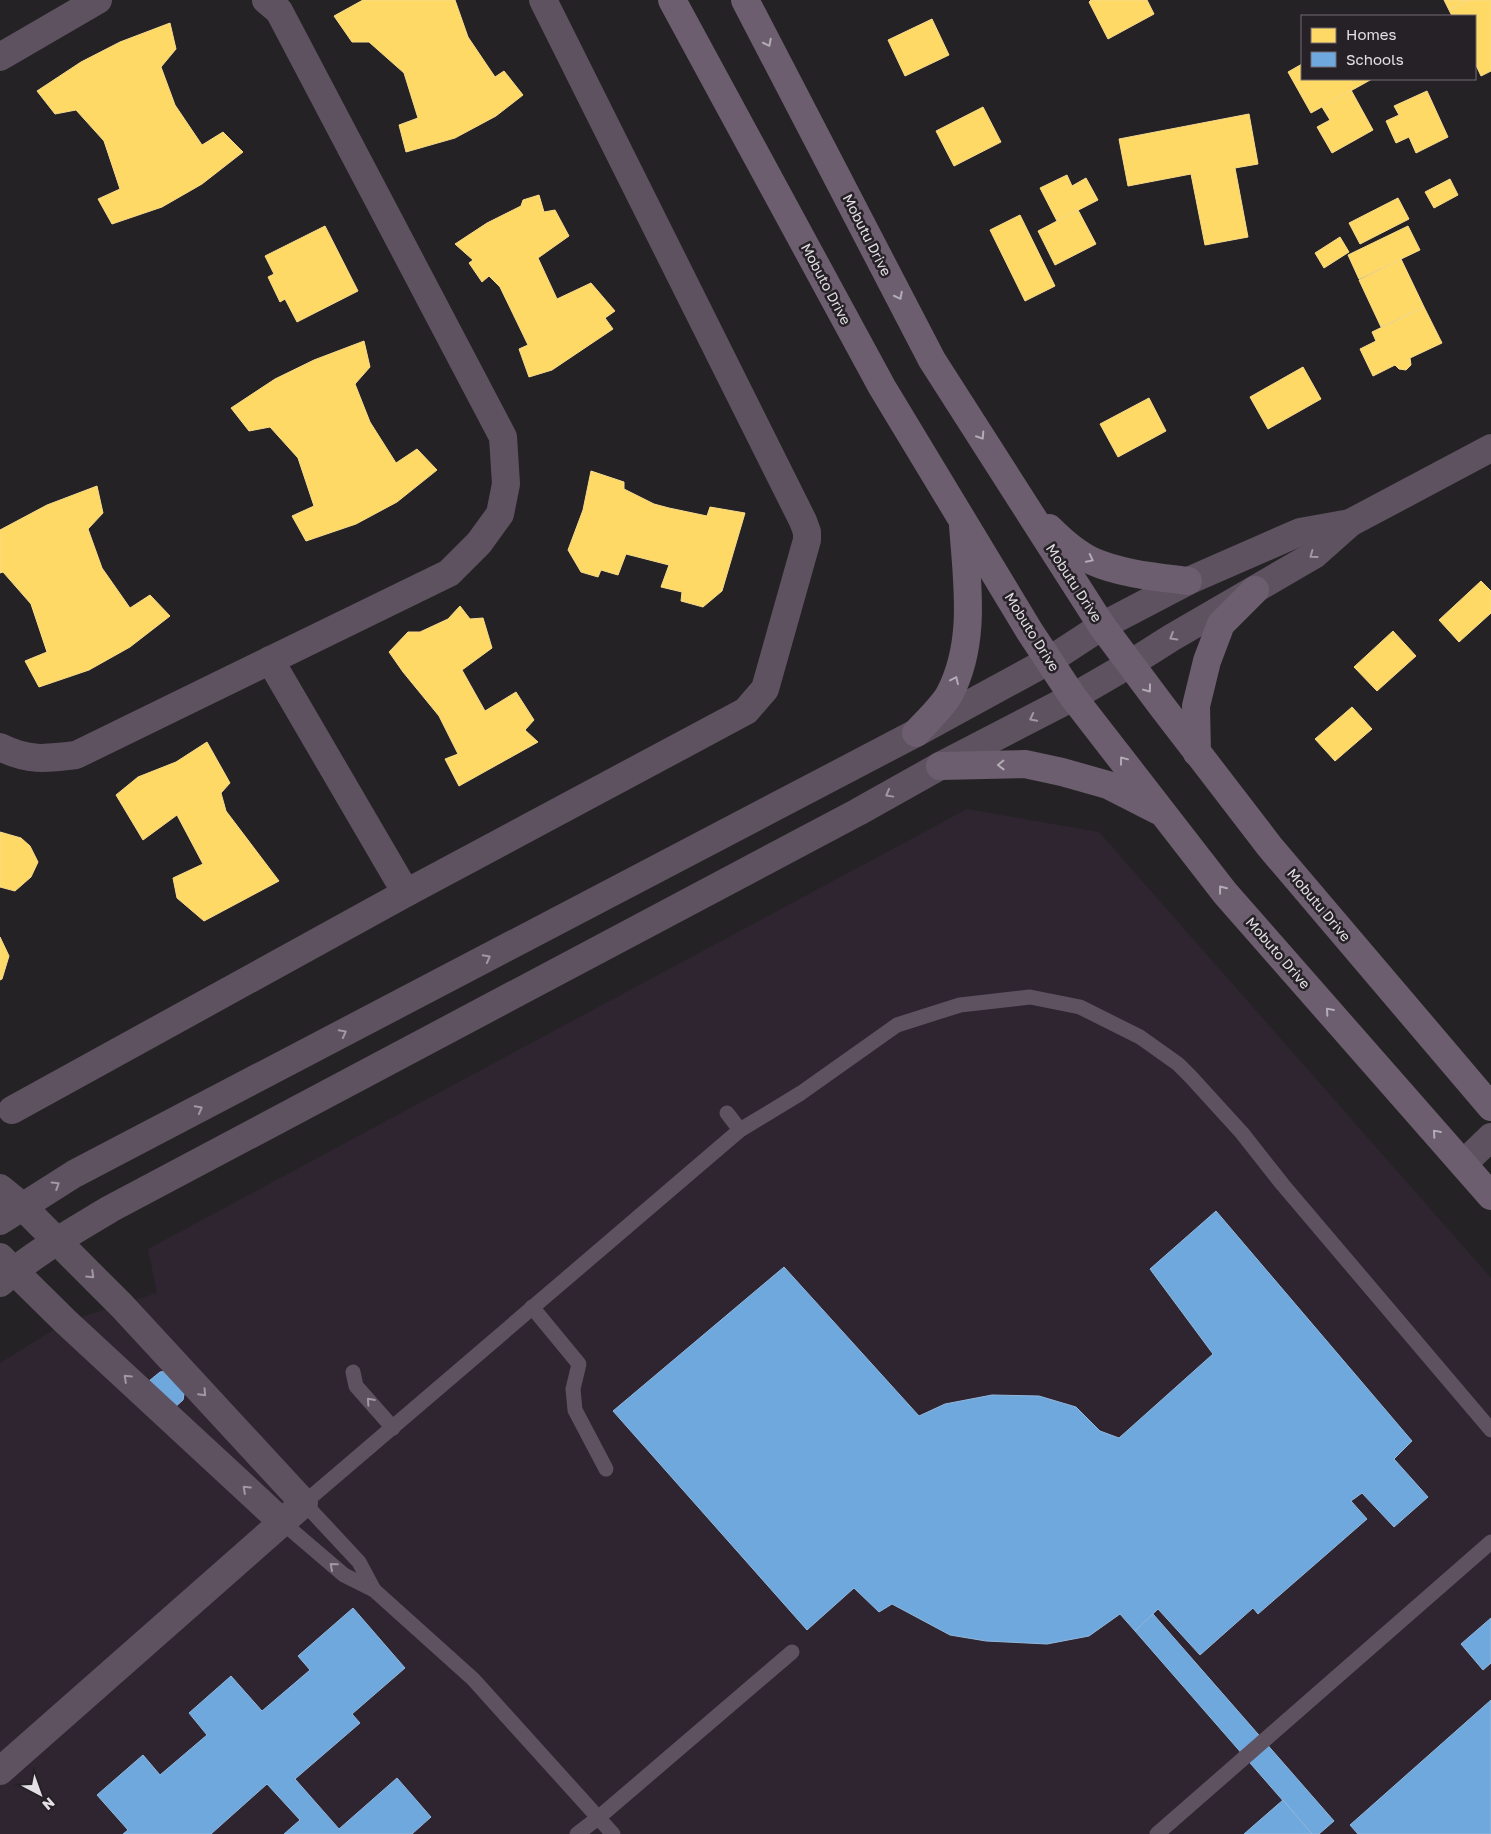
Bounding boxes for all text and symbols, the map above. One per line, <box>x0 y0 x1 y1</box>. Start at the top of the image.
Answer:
legend <box>1301 15 1476 80</box>
text: Homes <box>1346 25 1396 43</box>
one-way arrow <box>762 38 772 47</box>
text: Schools <box>1346 50 1404 68</box>
street label: Mobutu Drive <box>839 191 895 279</box>
street label: Mobuto Drive <box>798 240 855 327</box>
one-way arrow <box>893 291 903 300</box>
one-way arrow <box>975 431 984 440</box>
street label: Mobutu Drive <box>1043 540 1106 625</box>
one-way arrow <box>1309 549 1319 558</box>
one-way arrow <box>1085 553 1094 563</box>
street label: Mobuto Drive <box>1001 589 1063 674</box>
one-way arrow <box>1170 630 1179 640</box>
one-way arrow <box>949 676 960 685</box>
one-way arrow <box>1142 683 1151 693</box>
one-way arrow <box>1029 712 1038 722</box>
one-way arrow <box>1120 757 1128 766</box>
one-way arrow <box>997 759 1005 770</box>
one-way arrow <box>885 788 894 798</box>
street label: Mobutu Drive <box>1284 865 1355 945</box>
one-way arrow <box>1218 885 1227 894</box>
street label: Mobuto Drive <box>1243 913 1314 992</box>
one-way arrow <box>482 954 491 964</box>
one-way arrow <box>1326 1008 1334 1017</box>
one-way arrow <box>338 1029 347 1039</box>
one-way arrow <box>194 1105 203 1115</box>
one-way arrow <box>1433 1130 1442 1139</box>
one-way arrow <box>50 1182 59 1192</box>
one-way arrow <box>85 1269 94 1278</box>
one-way arrow <box>123 1375 132 1384</box>
one-way arrow <box>197 1387 206 1396</box>
one-way arrow <box>367 1398 376 1407</box>
one-way arrow <box>243 1486 252 1495</box>
one-way arrow <box>329 1563 338 1572</box>
north arrow <box>15 1769 65 1819</box>
text: N <box>39 1794 58 1814</box>

